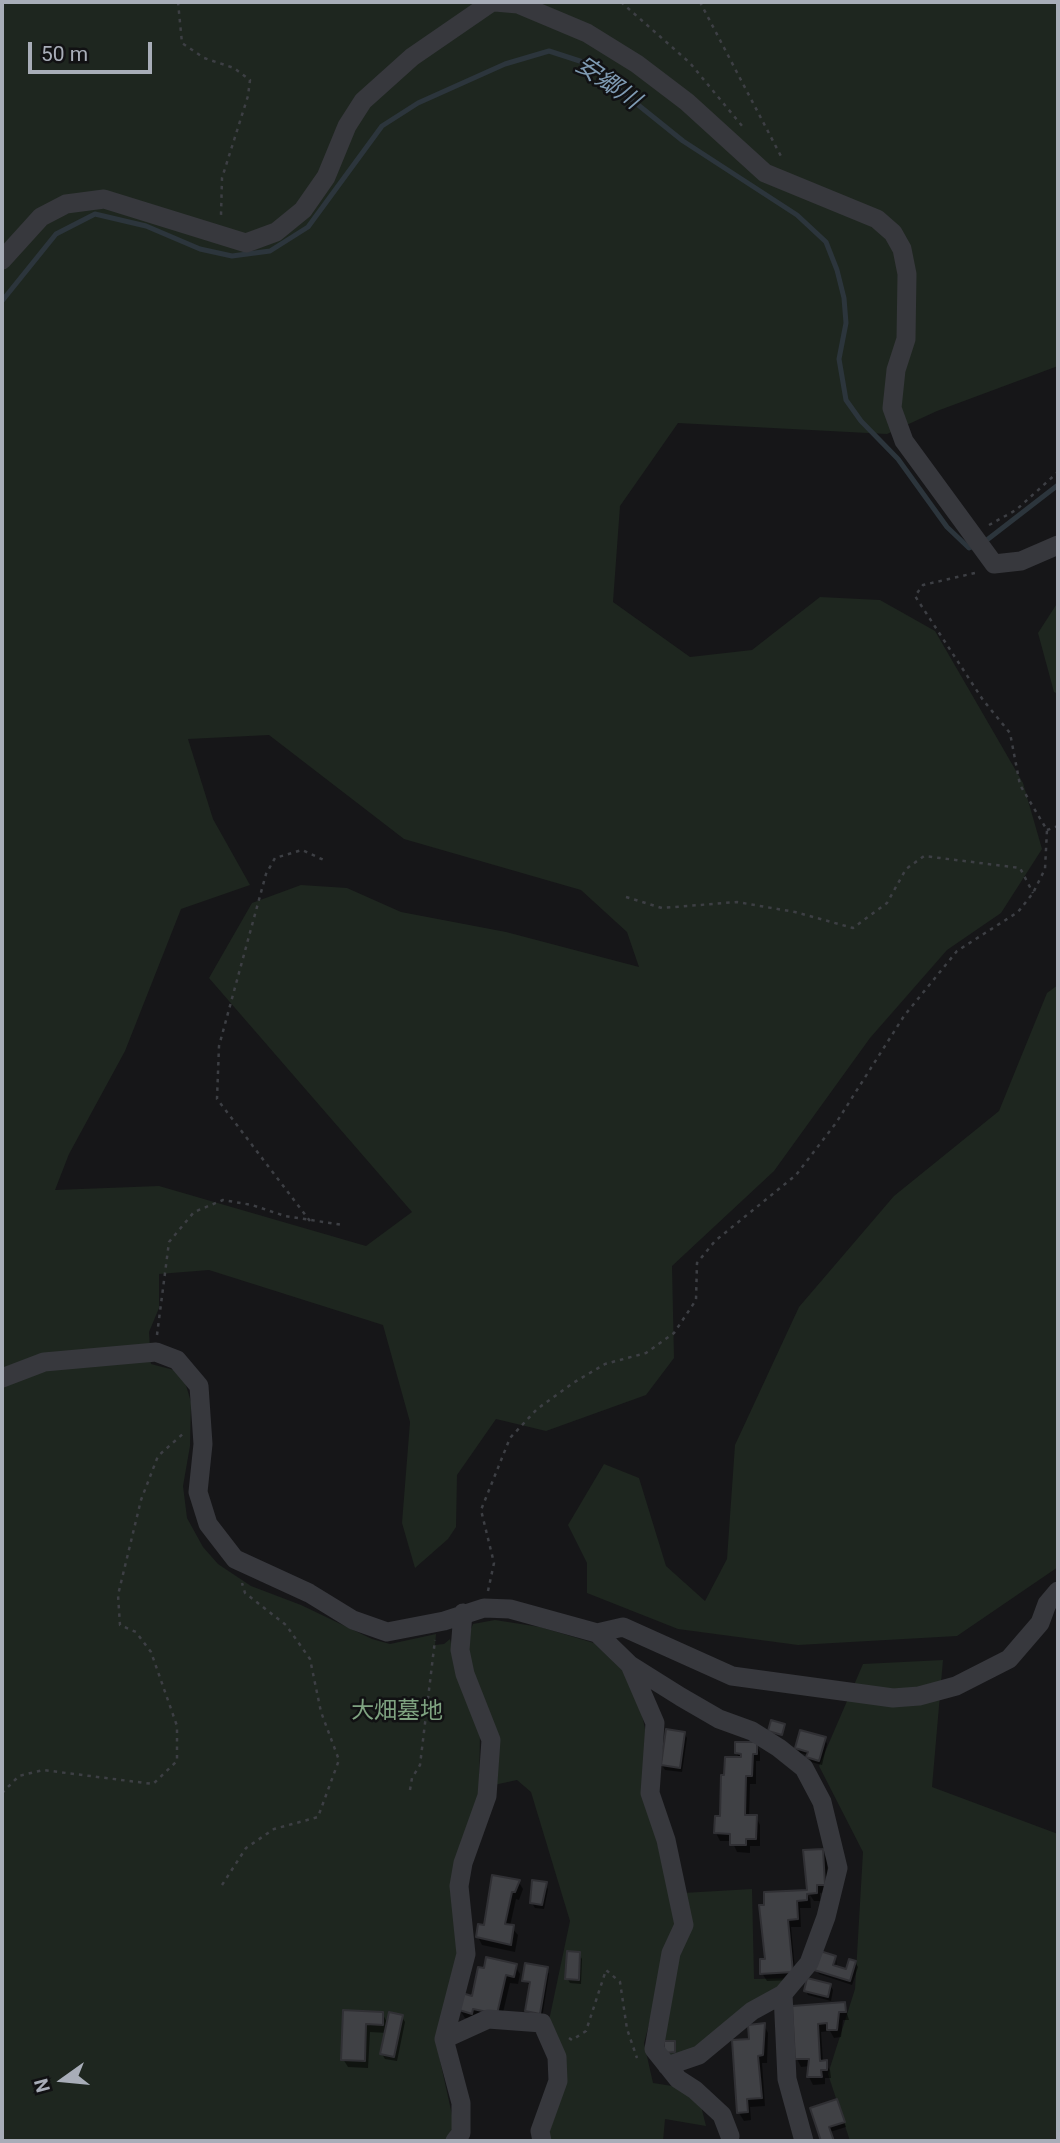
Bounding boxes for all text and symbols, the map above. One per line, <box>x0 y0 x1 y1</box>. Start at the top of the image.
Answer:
scale bar <box>32 28 156 72</box>
text: 50 m <box>41 42 88 66</box>
water label: 安郷川 <box>569 52 645 116</box>
park label: 大畑墓地 <box>351 1698 443 1726</box>
north arrow <box>28 2045 98 2115</box>
text: N <box>29 2076 55 2095</box>

